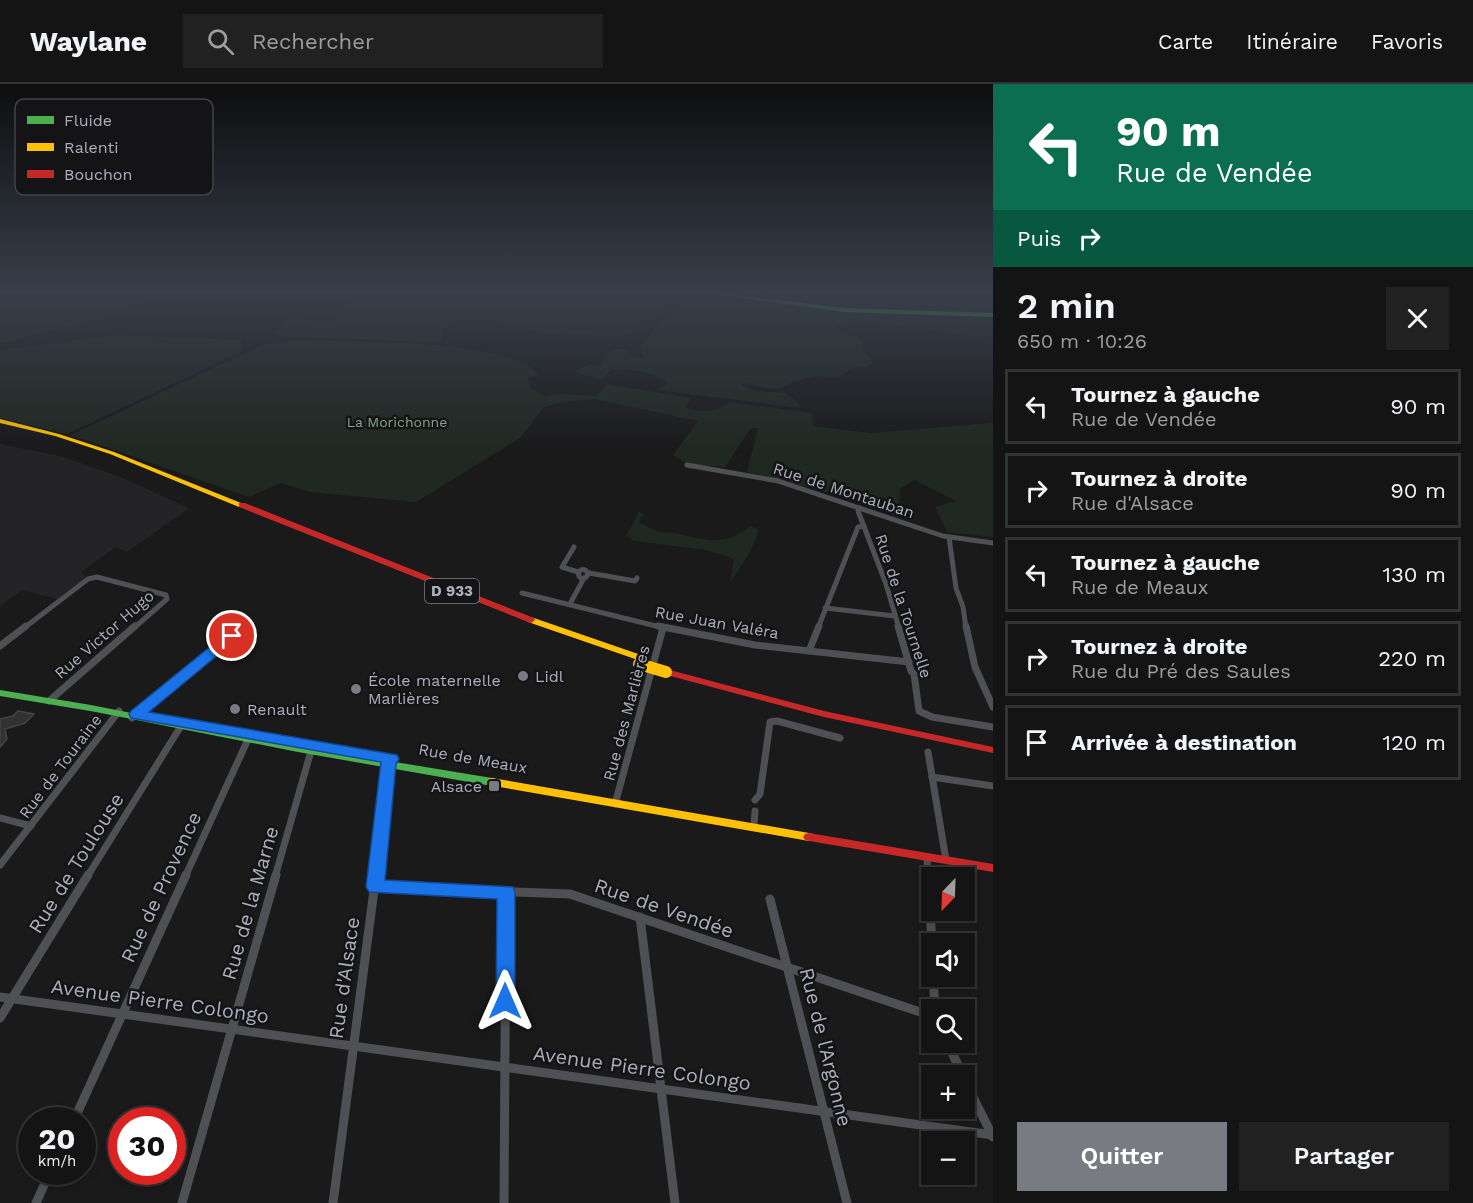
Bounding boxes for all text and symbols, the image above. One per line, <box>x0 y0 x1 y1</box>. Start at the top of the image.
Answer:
search box <box>183 14 603 68</box>
text: Waylane <box>30 25 147 58</box>
icon: search <box>204 25 237 58</box>
text: Rechercher <box>252 29 374 54</box>
text: Carte <box>1158 29 1213 54</box>
text: Itinéraire <box>1246 29 1338 54</box>
text: Favoris <box>1371 29 1443 54</box>
legend <box>15 99 213 195</box>
text: 90 m <box>1116 107 1220 156</box>
icon: left <box>1017 108 1095 186</box>
text: Fluide <box>64 111 112 130</box>
text: Ralenti <box>64 138 119 157</box>
text: Rue de Vendée <box>1116 157 1313 189</box>
text: Bouchon <box>64 165 132 184</box>
icon: right <box>1073 222 1106 255</box>
text: Puis <box>1017 226 1061 251</box>
text: 2 min <box>1017 285 1116 327</box>
button: close <box>1386 287 1449 350</box>
text: 650 m · 10:26 <box>1017 329 1147 353</box>
text: Tournez à gauche <box>1071 382 1260 407</box>
icon: left <box>1020 390 1053 423</box>
text: 90 m <box>1390 394 1446 419</box>
text: Rue de Vendée <box>1071 407 1217 431</box>
park label: La Morichonne <box>347 414 447 430</box>
street label: Rue de Montauban <box>771 459 917 522</box>
text: Tournez à droite <box>1071 466 1248 491</box>
icon: right <box>1020 474 1053 507</box>
text: 90 m <box>1390 478 1446 503</box>
text: Rue d'Alsace <box>1071 491 1194 515</box>
street label: Rue de la Tournelle <box>871 532 936 681</box>
text: Tournez à gauche <box>1071 550 1260 575</box>
icon: left <box>1020 558 1053 591</box>
text: 130 m <box>1382 562 1446 587</box>
text: Rue de Meaux <box>1071 575 1208 599</box>
road number: D 933 <box>425 579 479 603</box>
street label: Rue Victor Hugo <box>51 586 158 683</box>
street label: Rue Juan Valéra <box>654 602 780 643</box>
pin <box>206 610 257 661</box>
icon: arrive <box>215 619 248 652</box>
text: Tournez à droite <box>1071 634 1248 659</box>
icon: right <box>1020 642 1053 675</box>
street label: Rue des Marlières <box>599 643 654 783</box>
text: 220 m <box>1378 646 1446 671</box>
text: Rue du Pré des Saules <box>1071 659 1291 683</box>
place label: Lidl <box>535 667 564 686</box>
marker: Lidl <box>516 669 530 683</box>
place label: École maternelle Marlières <box>368 671 501 708</box>
marker: École maternelle Marlières <box>349 682 363 696</box>
place label: Renault <box>247 700 307 719</box>
marker: Renault <box>228 702 242 716</box>
street label: Rue de Touraine <box>15 710 106 822</box>
icon: arrive <box>1020 726 1053 759</box>
text: Arrivée à destination <box>1071 730 1297 755</box>
text: 120 m <box>1382 730 1446 755</box>
street label: Rue de Meaux <box>417 740 529 777</box>
place label: Alsace <box>431 777 482 796</box>
marker: Alsace <box>487 779 501 793</box>
street label: Rue de Toulouse <box>23 788 129 938</box>
street label: Rue de Provence <box>116 808 206 966</box>
street label: Rue de la Marne <box>217 823 283 983</box>
north arrow <box>921 867 975 921</box>
map controls <box>921 867 975 1185</box>
street label: Rue de Vendée <box>591 873 737 943</box>
street label: Rue d'Alsace <box>324 915 364 1041</box>
button: sound <box>921 933 975 987</box>
street label: Rue de l'Argonne <box>795 965 857 1129</box>
position arrow <box>473 969 537 1033</box>
street label: Avenue Pierre Colongo <box>49 974 271 1028</box>
button: search <box>921 999 975 1053</box>
street label: Avenue Pierre Colongo <box>531 1041 753 1095</box>
button: + <box>921 1065 975 1119</box>
speed limit sign: 30 <box>108 1107 186 1185</box>
text: 20 <box>38 1121 76 1156</box>
button: Quitter <box>1017 1122 1227 1191</box>
button: Partager <box>1239 1122 1449 1191</box>
button: − <box>921 1131 975 1185</box>
text: km/h <box>38 1152 76 1170</box>

